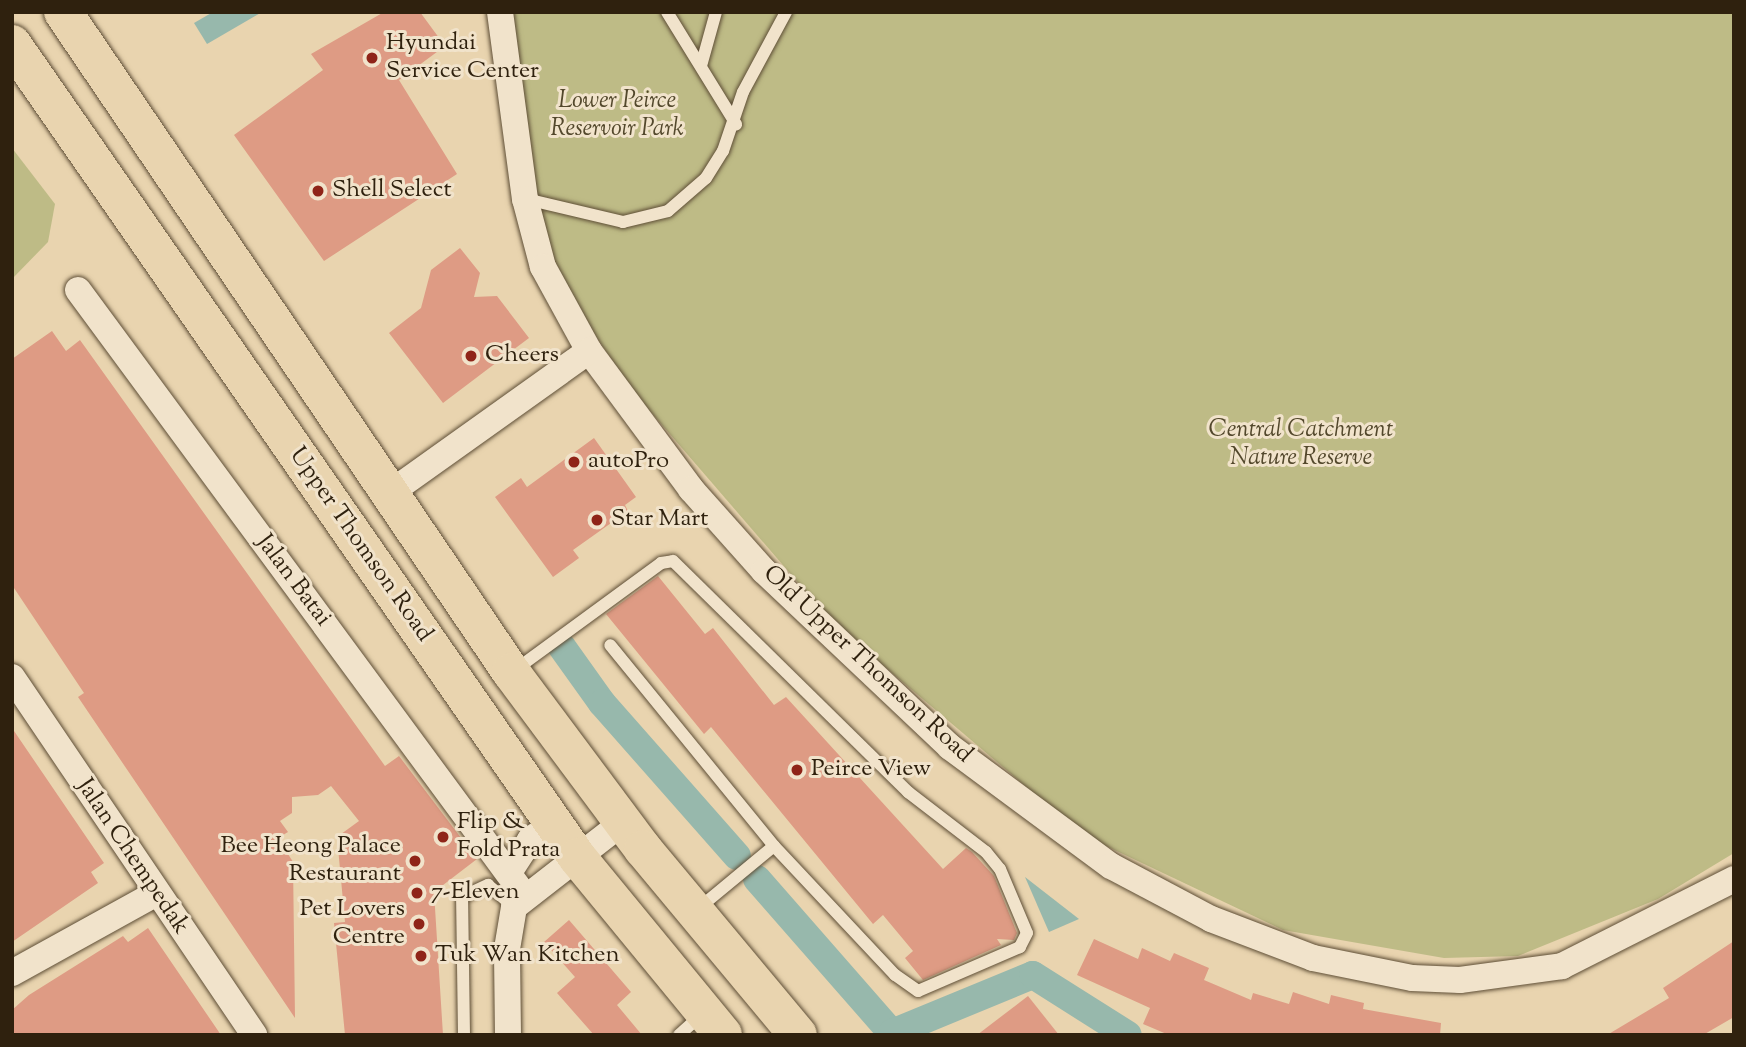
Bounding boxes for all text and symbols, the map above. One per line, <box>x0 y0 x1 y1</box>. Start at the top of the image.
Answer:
place label: Hyundai Service Center <box>386 30 539 86</box>
marker: Hyundai Service Center <box>364 50 380 66</box>
park label: Lower Peirce Reservoir Park <box>550 88 684 144</box>
place label: Shell Select <box>332 177 452 205</box>
marker: Shell Select <box>310 183 326 199</box>
place label: Cheers <box>485 342 559 370</box>
marker: Cheers <box>463 348 479 364</box>
park label: Central Catchment Nature Reserve <box>1209 417 1393 473</box>
street label: Upper Thomson Road <box>282 442 438 648</box>
place label: autoPro <box>588 448 669 476</box>
marker: autoPro <box>566 454 582 470</box>
place label: Star Mart <box>611 506 708 534</box>
marker: Star Mart <box>589 512 605 528</box>
street label: Jalan Batai <box>249 530 337 632</box>
street label: Old Upper Thomson Road <box>756 560 978 770</box>
place label: Peirce View <box>811 756 931 784</box>
marker: Peirce View <box>789 762 805 778</box>
street label: Jalan Chempedak <box>69 774 195 940</box>
place label: Flip & Fold Prata <box>457 809 560 865</box>
marker: Flip & Fold Prata <box>435 829 451 845</box>
place label: Bee Heong Palace Restaurant <box>221 833 401 889</box>
marker: Bee Heong Palace Restaurant <box>407 853 423 869</box>
place label: 7-Eleven <box>431 879 520 907</box>
marker: 7-Eleven <box>409 885 425 901</box>
place label: Pet Lovers Centre <box>300 896 405 952</box>
marker: Pet Lovers Centre <box>411 916 427 932</box>
place label: Tuk Wan Kitchen <box>435 942 620 970</box>
marker: Tuk Wan Kitchen <box>413 948 429 964</box>

